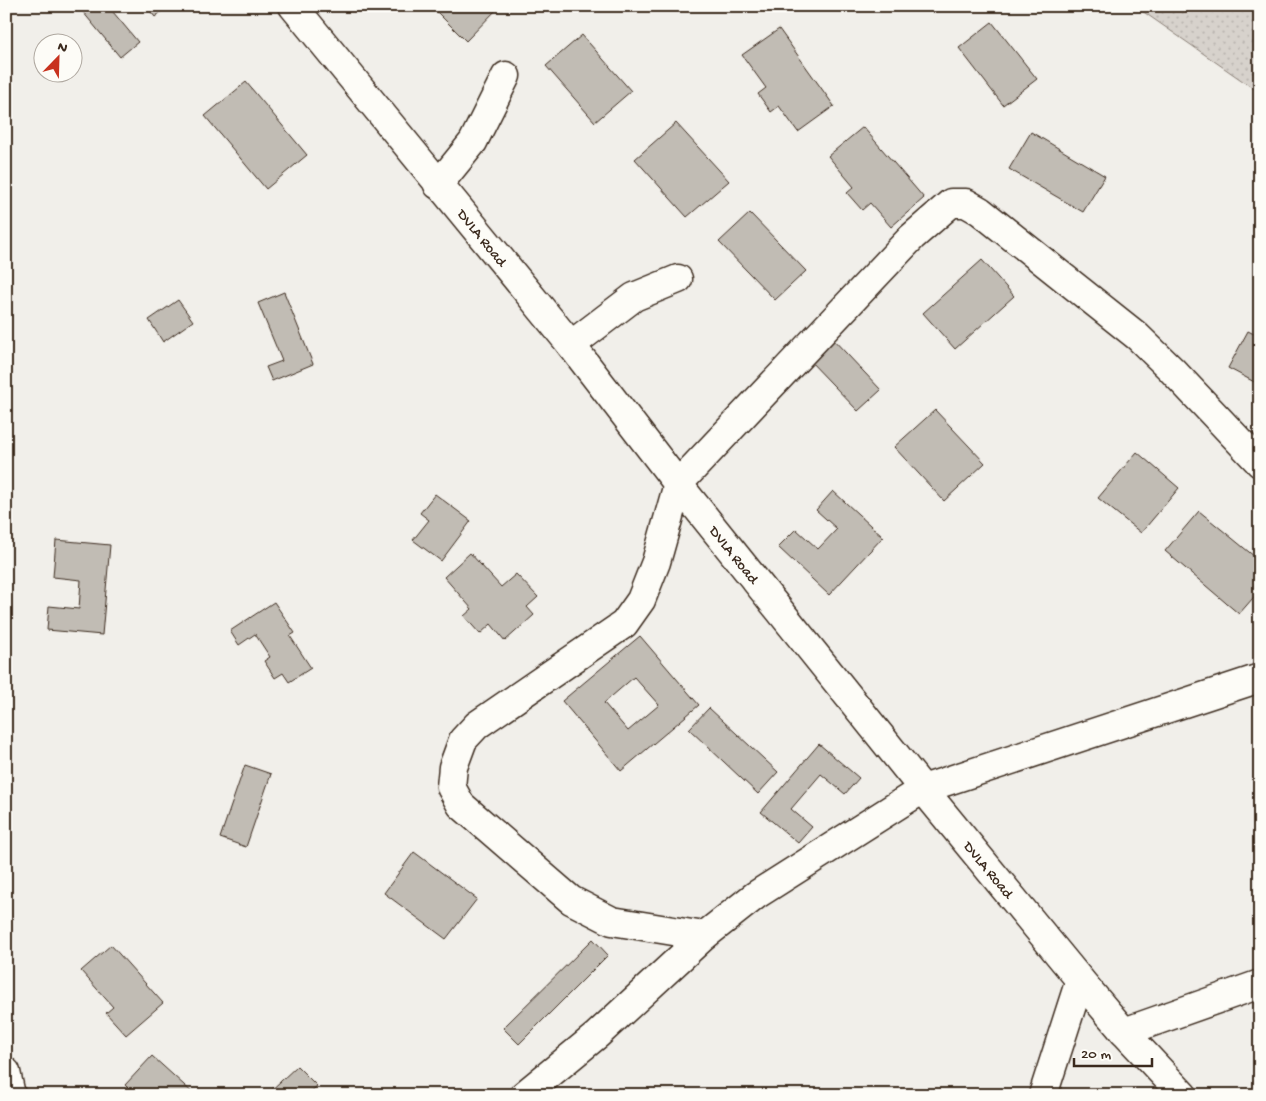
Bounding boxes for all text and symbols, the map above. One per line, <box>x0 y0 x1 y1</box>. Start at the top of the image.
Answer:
north arrow <box>32 32 82 82</box>
text: N <box>55 39 70 58</box>
street label: DVLA Road <box>452 205 511 272</box>
street label: DVLA Road <box>704 522 762 589</box>
street label: DVLA Road <box>958 838 1017 904</box>
scale bar <box>1074 1036 1151 1068</box>
text: 20 m <box>1081 1046 1111 1064</box>

